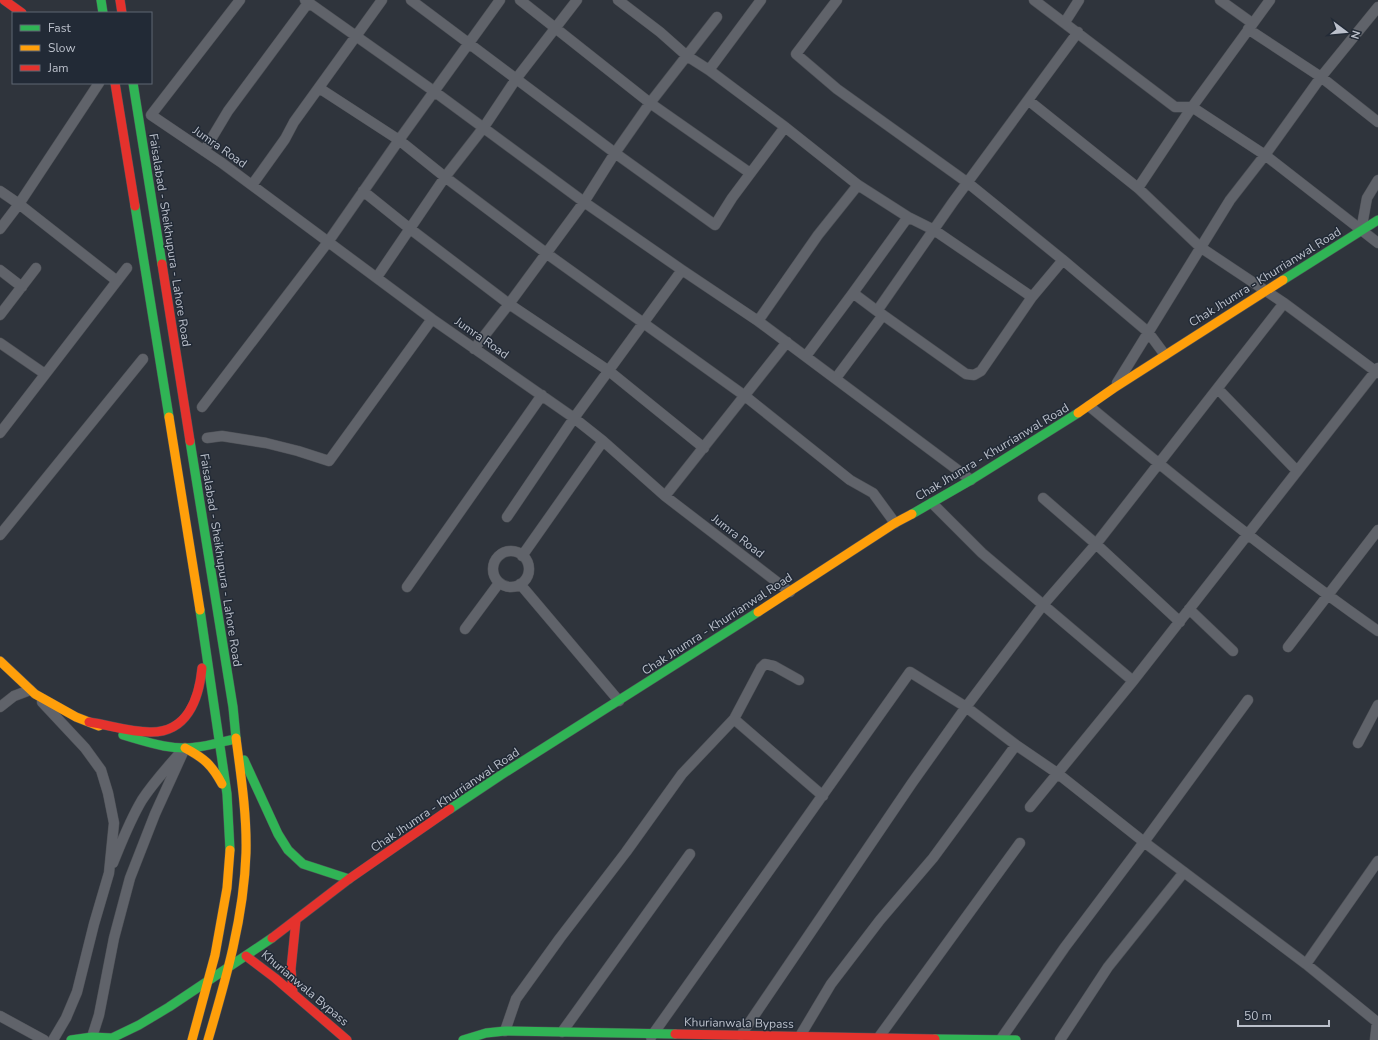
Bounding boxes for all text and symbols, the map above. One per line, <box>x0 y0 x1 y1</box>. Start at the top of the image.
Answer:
legend <box>12 12 152 84</box>
north arrow <box>1326 12 1366 52</box>
text: Fast <box>48 20 71 36</box>
text: N <box>1347 29 1363 41</box>
text: Slow <box>48 40 76 56</box>
text: Jam <box>47 60 69 76</box>
street label: Jumra Road <box>189 122 250 171</box>
street label: Faisalabad - Sheikhupura - Lahore Road <box>145 132 195 348</box>
street label: Chak Jhumra - Khurrianwal Road <box>1186 223 1344 331</box>
street label: Jumra Road <box>451 313 512 362</box>
street label: Chak Jhumra - Khurrianwal Road <box>912 400 1072 504</box>
street label: Faisalabad - Sheikhupura - Lahore Road <box>196 452 246 668</box>
street label: Jumra Road <box>708 510 768 562</box>
street label: Chak Jhumra - Khurrianwal Road <box>639 569 795 679</box>
street label: Chak Jhumra - Khurrianwal Road <box>367 744 523 856</box>
street label: Khurianwala Bypass <box>258 947 352 1030</box>
scale bar <box>1238 1002 1329 1028</box>
text: 50 m <box>1244 1008 1272 1024</box>
street label: Khurianwala Bypass <box>684 1014 794 1032</box>

